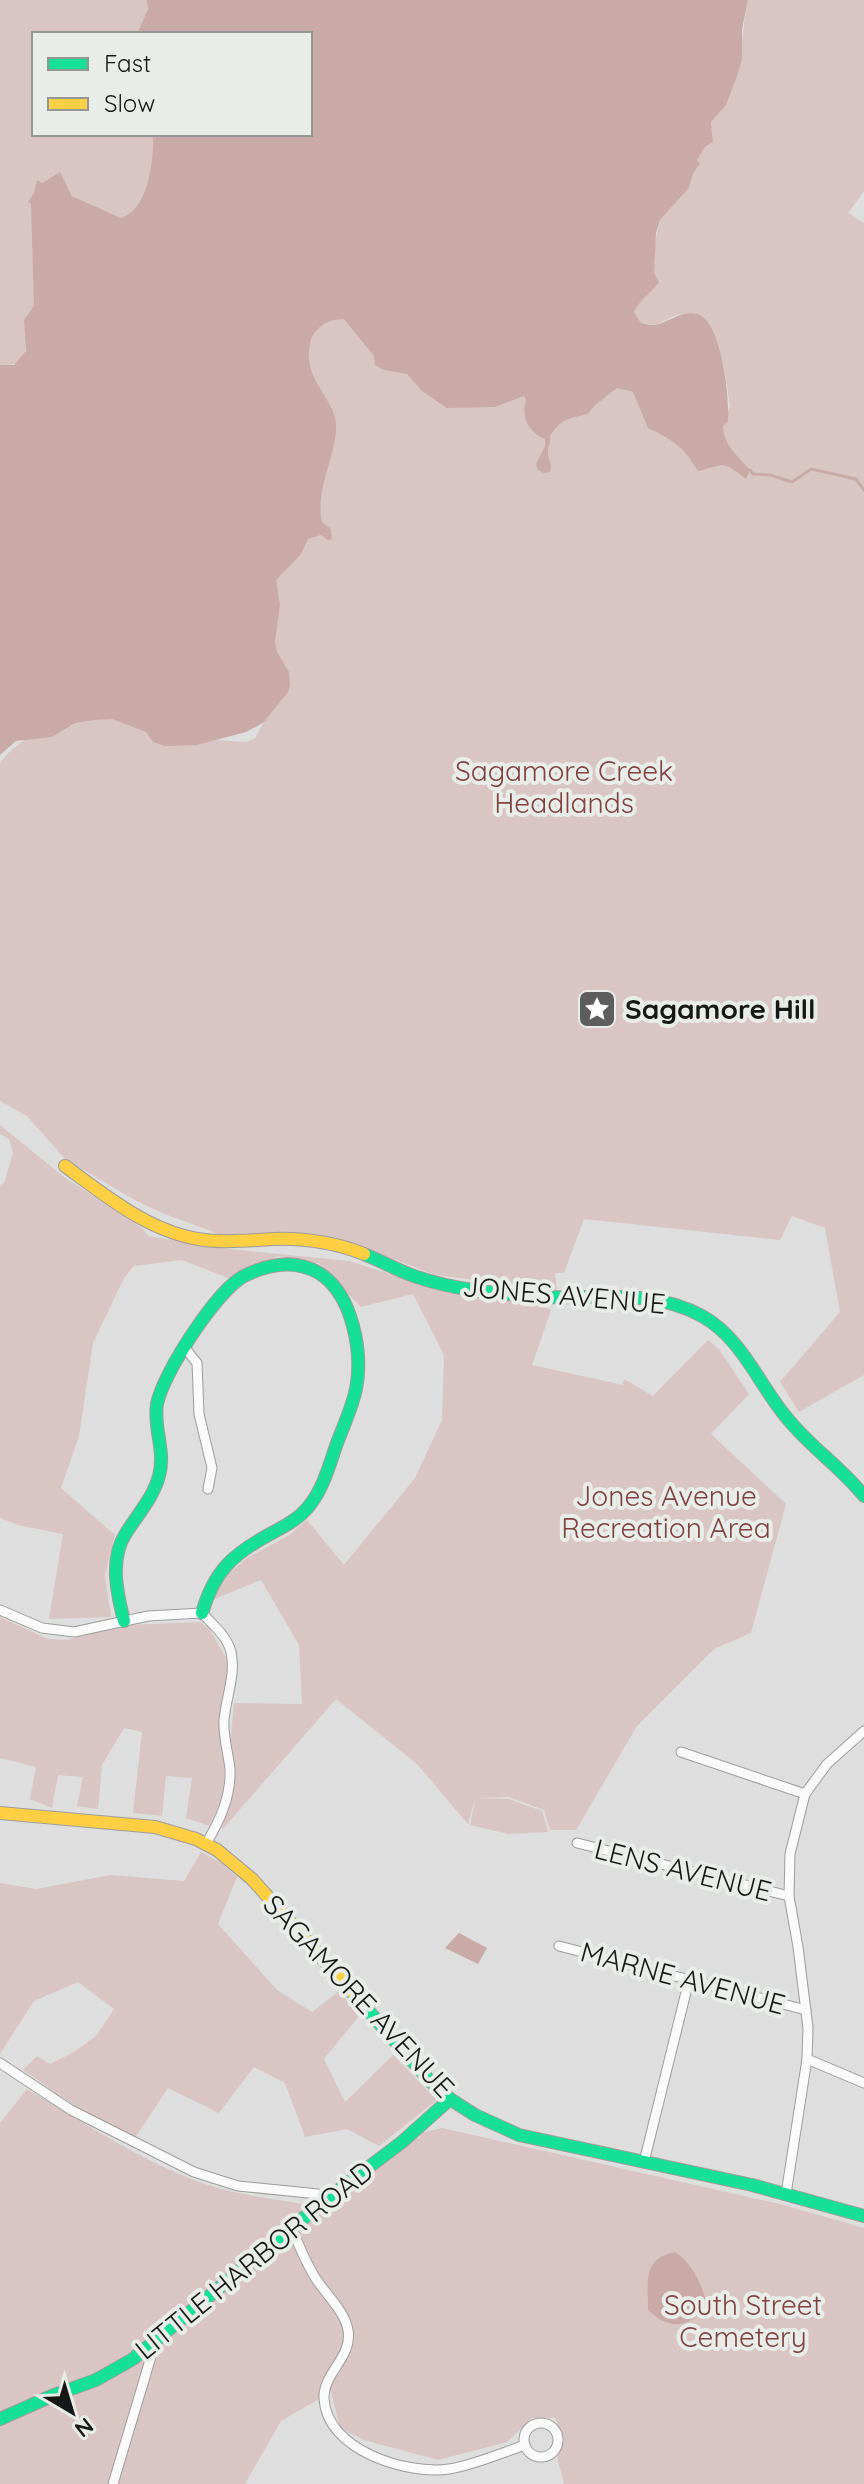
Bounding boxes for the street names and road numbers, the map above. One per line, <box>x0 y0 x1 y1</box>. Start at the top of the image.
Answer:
street label: JONES AVENUE <box>461 1268 667 1321</box>
street label: LENS AVENUE <box>591 1831 775 1908</box>
street label: SAGAMORE AVENUE <box>256 1887 462 2104</box>
street label: MARNE AVENUE <box>577 1933 789 2022</box>
street label: LITTLE HARBOR ROAD <box>128 2153 380 2366</box>

